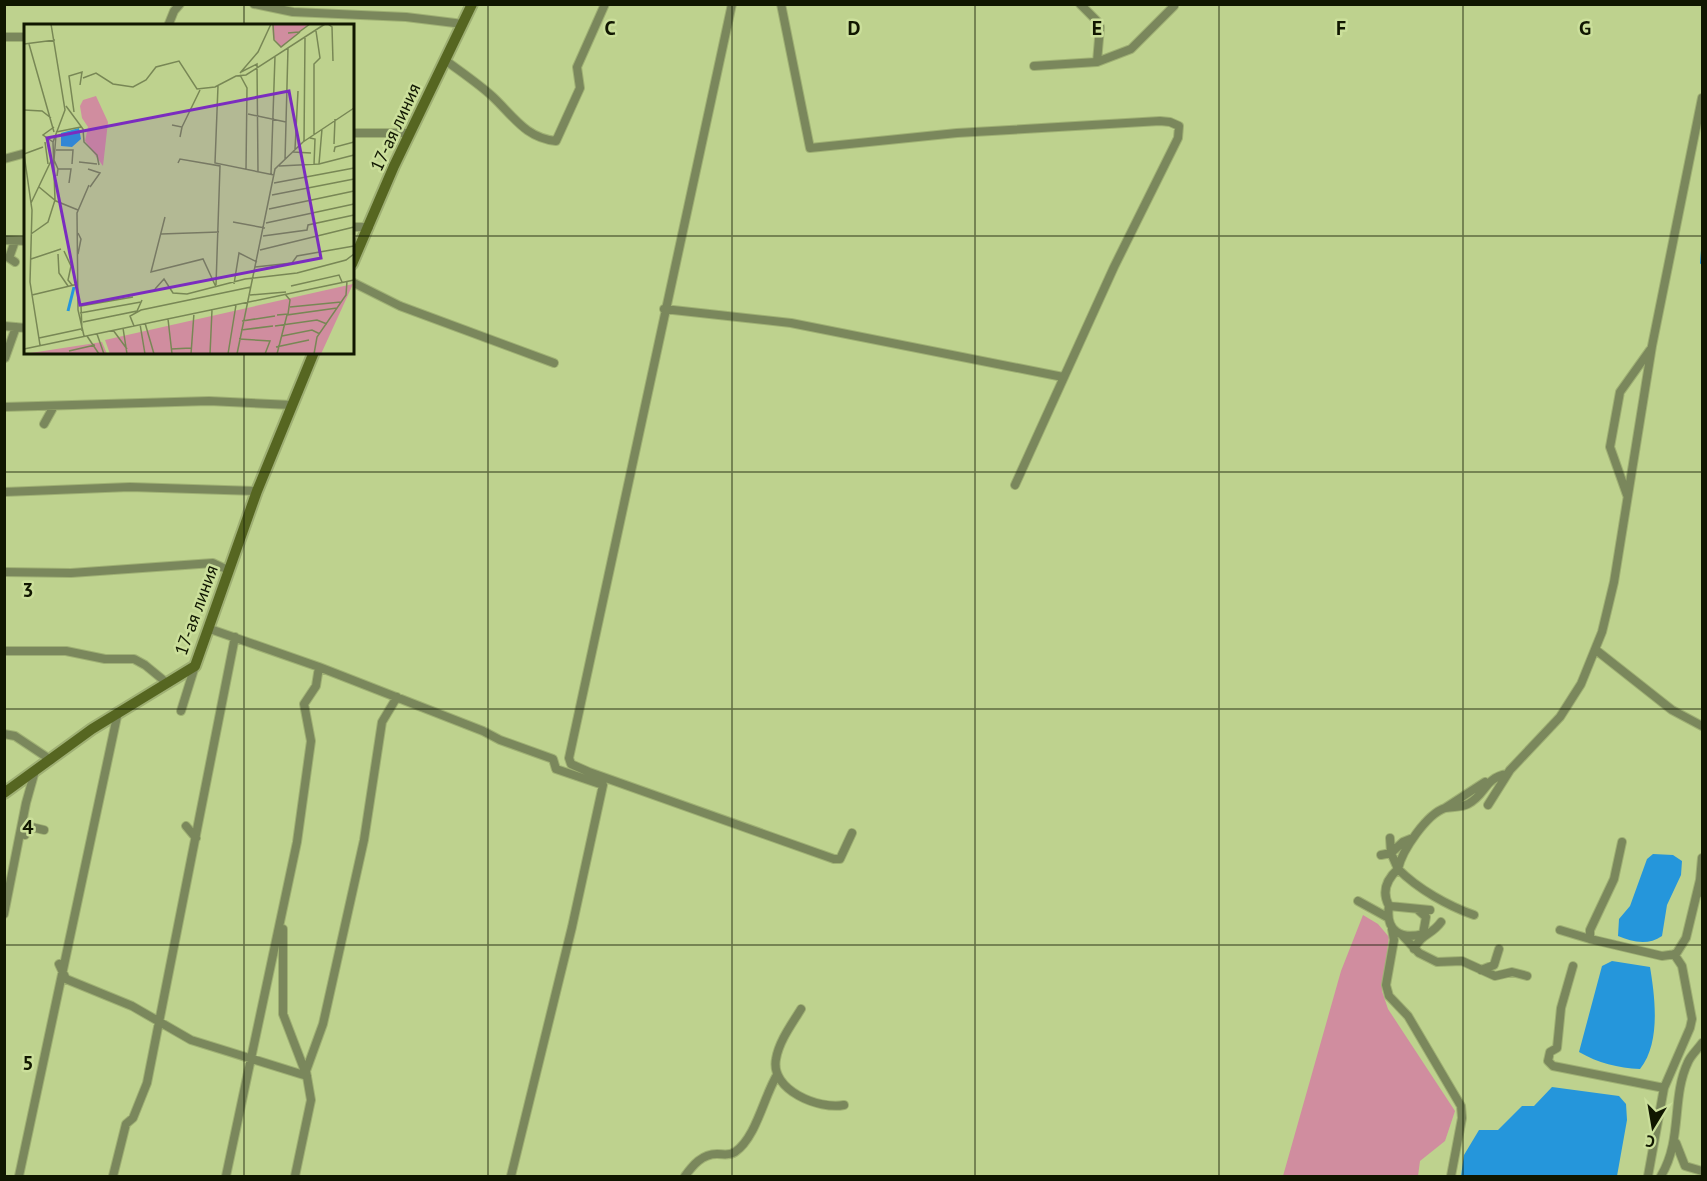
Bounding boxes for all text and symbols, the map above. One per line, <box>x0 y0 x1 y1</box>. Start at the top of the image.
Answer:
text: C <box>604 15 616 41</box>
text: D <box>848 15 861 41</box>
text: E <box>1092 15 1102 41</box>
text: F <box>1336 15 1346 41</box>
text: G <box>1579 15 1591 41</box>
inset map <box>24 24 354 354</box>
street label: 17-ая линия <box>365 79 425 175</box>
street label: 17-ая линия <box>169 562 223 658</box>
text: 3 <box>22 577 34 603</box>
text: 4 <box>22 814 34 840</box>
text: 5 <box>22 1050 34 1076</box>
north arrow <box>1623 1097 1683 1157</box>
text: С <box>1644 1131 1656 1152</box>

